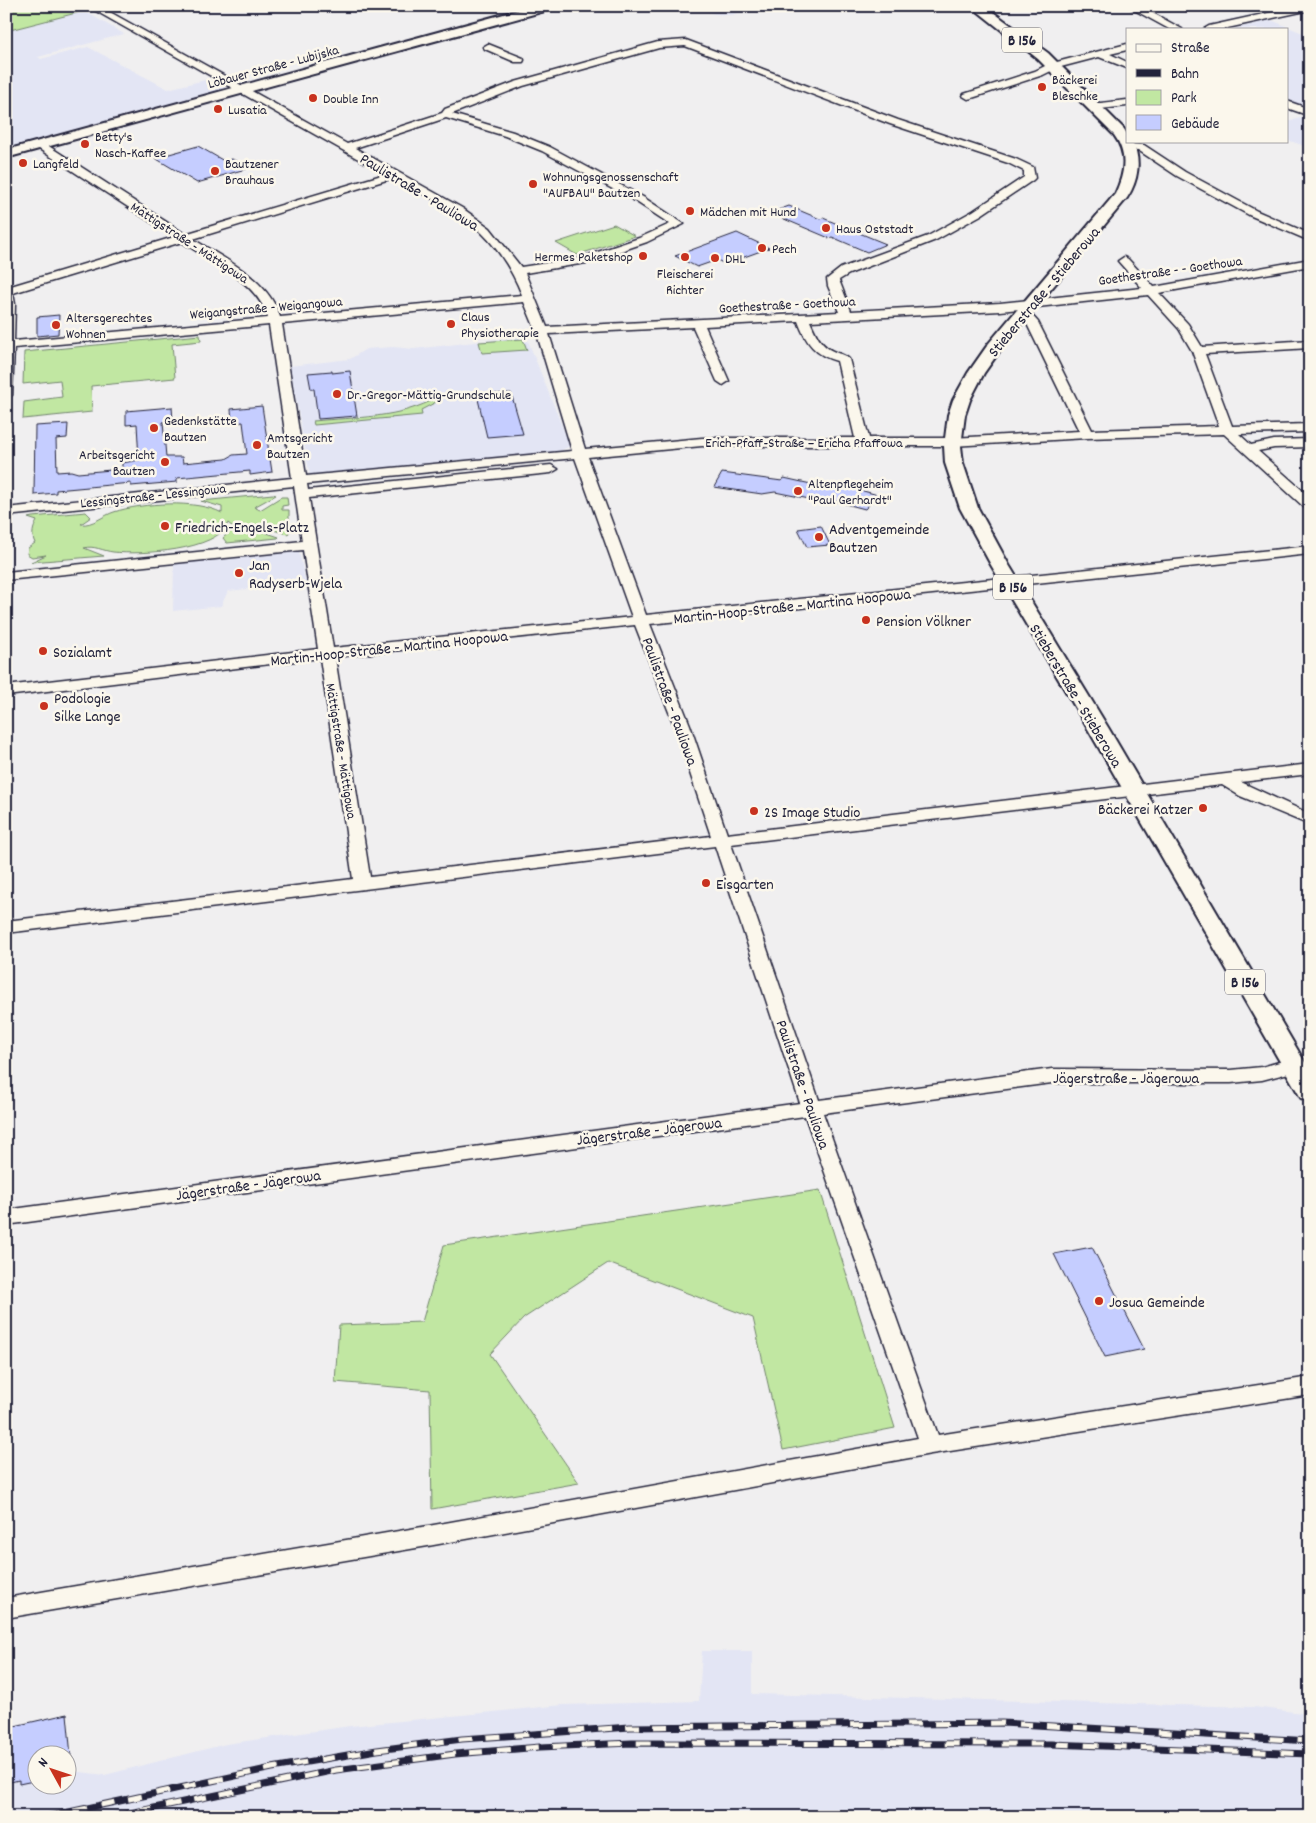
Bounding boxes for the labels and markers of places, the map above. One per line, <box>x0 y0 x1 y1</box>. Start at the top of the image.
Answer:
place label: Bäckerei Bleschke <box>1052 71 1098 107</box>
marker: Bäckerei Bleschke <box>1036 81 1048 93</box>
place label: Double Inn <box>323 90 379 110</box>
marker: Double Inn <box>307 92 319 104</box>
place label: Lusatia <box>228 101 267 121</box>
marker: Lusatia <box>212 103 224 115</box>
place label: Betty's Nasch-Kaffee <box>95 128 166 164</box>
marker: Betty's Nasch-Kaffee <box>79 138 91 150</box>
place label: Langfeld <box>33 155 79 175</box>
place label: Bautzener Brauhaus <box>225 155 280 191</box>
marker: Langfeld <box>17 157 29 169</box>
marker: Bautzener Brauhaus <box>209 165 221 177</box>
place label: Wohnungsgenossenschaft "AUFBAU" Bautzen <box>543 168 679 204</box>
marker: Wohnungsgenossenschaft "AUFBAU" Bautzen <box>527 178 539 190</box>
place label: Mädchen mit Hund <box>700 203 796 223</box>
marker: Mädchen mit Hund <box>684 205 696 217</box>
place label: Haus Oststadt <box>836 220 913 240</box>
marker: Haus Oststadt <box>820 222 832 234</box>
place label: Pech <box>772 240 797 260</box>
marker: Pech <box>756 242 768 254</box>
place label: Hermes Paketshop <box>535 248 633 268</box>
marker: Hermes Paketshop <box>637 250 649 262</box>
place label: DHL <box>725 250 745 270</box>
marker: Fleischerei Richter <box>679 251 691 263</box>
marker: DHL <box>709 252 721 264</box>
place label: Fleischerei Richter <box>657 265 714 301</box>
place label: Claus Physiotherapie <box>461 308 539 344</box>
place label: Altersgerechtes Wohnen <box>66 309 152 345</box>
marker: Claus Physiotherapie <box>445 318 457 330</box>
marker: Altersgerechtes Wohnen <box>50 319 62 331</box>
place label: Dr.-Gregor-Mättig-Grundschule <box>347 386 511 406</box>
marker: Dr.-Gregor-Mättig-Grundschule <box>331 388 343 400</box>
place label: Gedenkstätte Bautzen <box>164 412 237 448</box>
marker: Gedenkstätte Bautzen <box>148 422 160 434</box>
place label: Amtsgericht Bautzen <box>267 429 333 465</box>
marker: Amtsgericht Bautzen <box>251 439 263 451</box>
place label: Arbeitsgericht Bautzen <box>79 446 155 482</box>
marker: Arbeitsgericht Bautzen <box>159 456 171 468</box>
place label: Altenpflegeheim "Paul Gerhardt" <box>808 475 893 511</box>
marker: Altenpflegeheim "Paul Gerhardt" <box>792 485 804 497</box>
place label: Friedrich-Engels-Platz <box>175 517 309 540</box>
place label: Adventgemeinde Bautzen <box>829 519 929 560</box>
marker: Friedrich-Engels-Platz <box>159 520 171 532</box>
marker: Adventgemeinde Bautzen <box>813 531 825 543</box>
place label: Jan Radyserb-Wjela <box>249 555 343 596</box>
marker: Jan Radyserb-Wjela <box>233 567 245 579</box>
place label: Pension Völkner <box>876 611 971 634</box>
marker: Pension Völkner <box>860 614 872 626</box>
place label: Sozialamt <box>53 642 112 665</box>
marker: Sozialamt <box>37 645 49 657</box>
place label: Podologie Silke Lange <box>54 688 121 729</box>
marker: Podologie Silke Lange <box>38 700 50 712</box>
place label: Bäckerei Katzer <box>1098 799 1193 822</box>
place label: 2S Image Studio <box>764 802 860 825</box>
marker: Bäckerei Katzer <box>1197 802 1209 814</box>
marker: 2S Image Studio <box>748 805 760 817</box>
place label: Eisgarten <box>716 874 774 897</box>
marker: Eisgarten <box>700 877 712 889</box>
place label: Josua Gemeinde <box>1109 1292 1205 1315</box>
marker: Josua Gemeinde <box>1093 1295 1105 1307</box>

